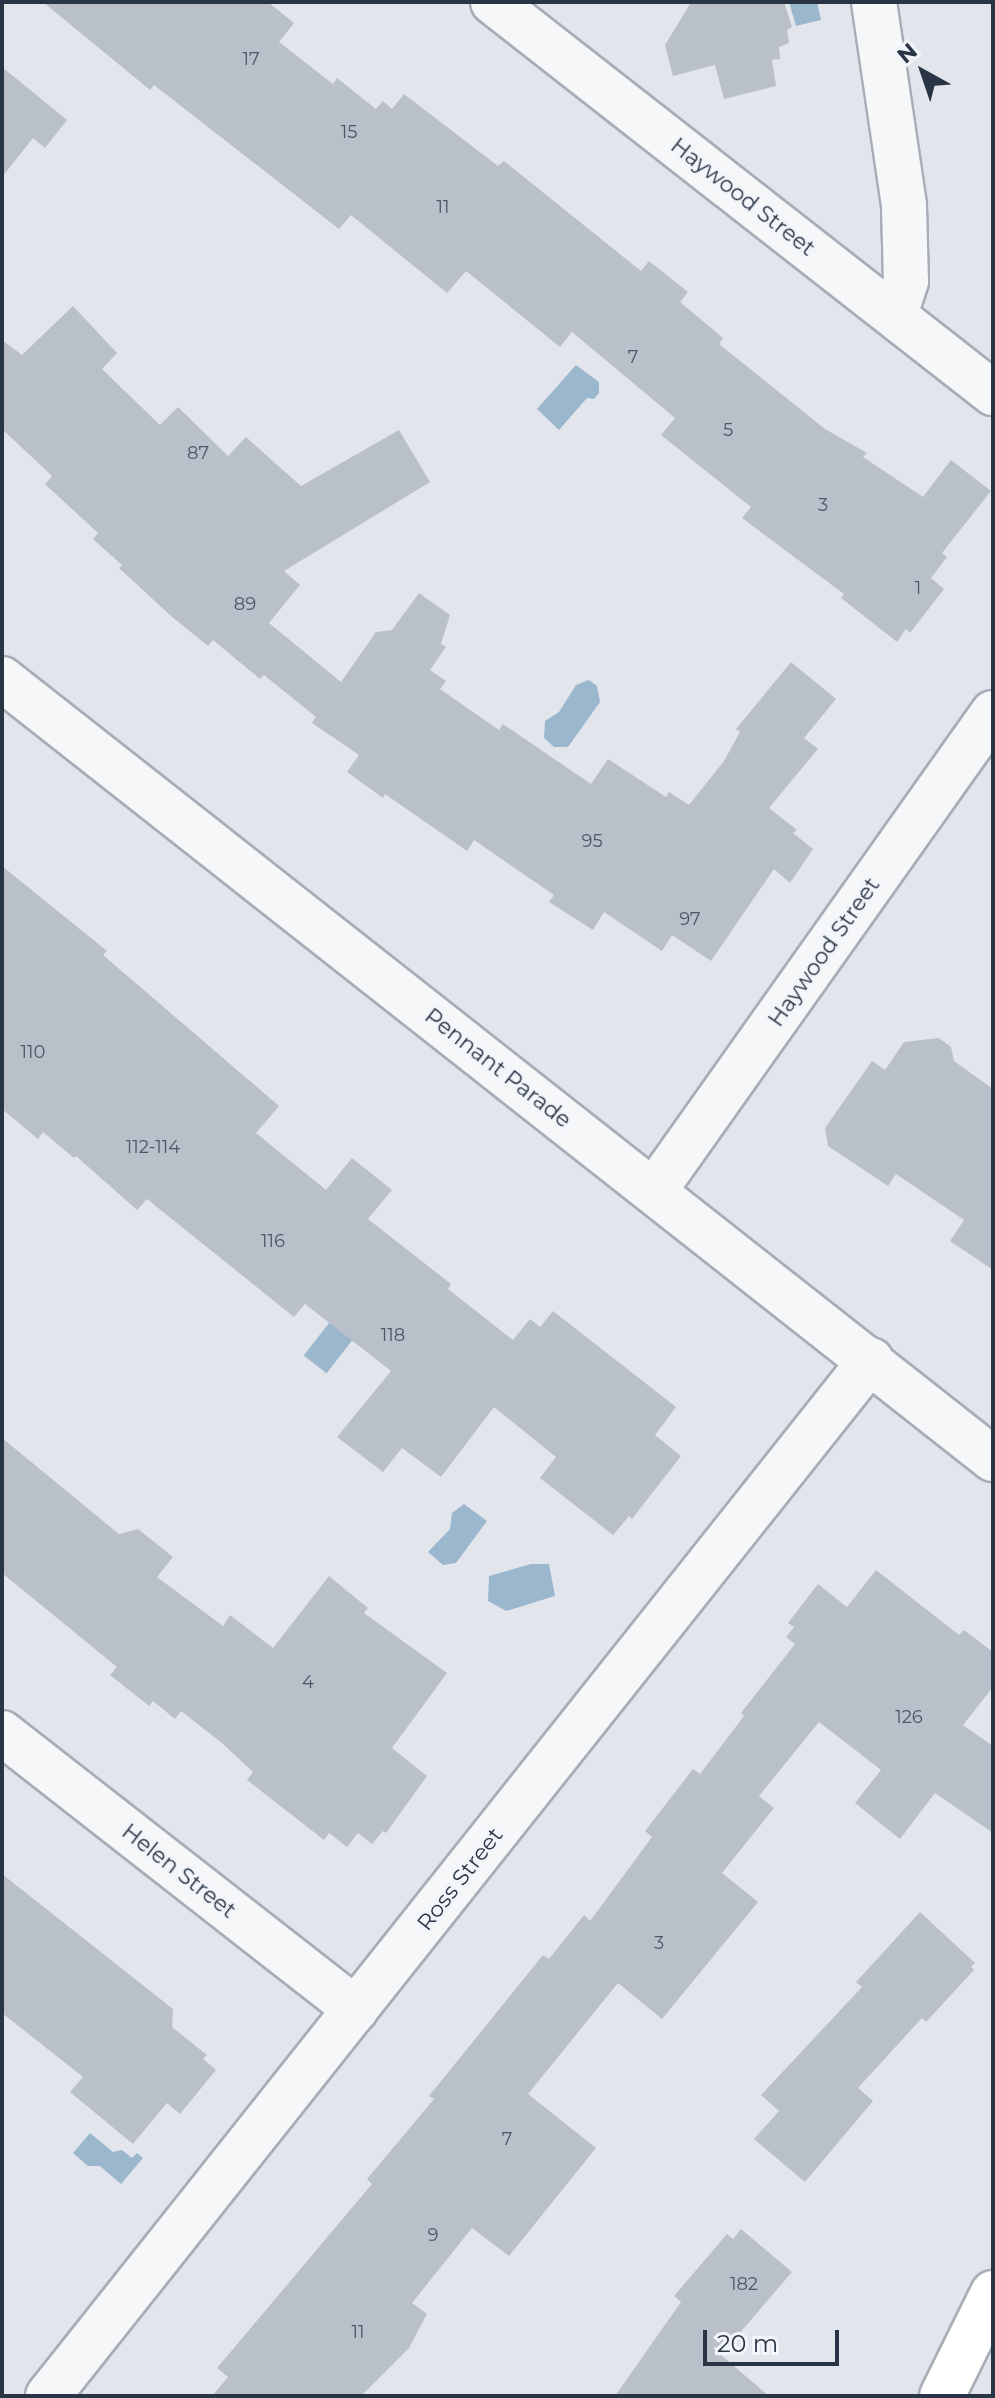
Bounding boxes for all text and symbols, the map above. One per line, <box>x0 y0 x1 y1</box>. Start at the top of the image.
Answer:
north arrow <box>883 32 963 112</box>
text: N <box>892 37 923 69</box>
house number: 17 <box>242 48 260 70</box>
house number: 15 <box>341 121 357 143</box>
street label: Haywood Street <box>666 132 820 262</box>
house number: 11 <box>437 196 449 218</box>
house number: 7 <box>628 346 638 368</box>
house number: 5 <box>723 419 733 441</box>
house number: 87 <box>187 442 209 464</box>
house number: 3 <box>818 494 828 516</box>
house number: 1 <box>915 577 921 599</box>
house number: 89 <box>234 593 256 615</box>
house number: 95 <box>581 830 603 852</box>
street label: Haywood Street <box>763 872 885 1032</box>
house number: 97 <box>679 908 701 930</box>
street label: Pennant Parade <box>419 1003 577 1133</box>
house number: 110 <box>21 1041 45 1063</box>
house number: 112-114 <box>126 1136 180 1158</box>
house number: 116 <box>261 1230 285 1252</box>
house number: 118 <box>381 1324 405 1346</box>
house number: 4 <box>302 1671 314 1693</box>
house number: 126 <box>895 1706 923 1728</box>
street label: Helen Street <box>117 1818 241 1924</box>
street label: Ross Street <box>412 1822 508 1936</box>
house number: 3 <box>654 1932 664 1954</box>
house number: 7 <box>502 2128 512 2150</box>
house number: 9 <box>428 2224 438 2246</box>
house number: 182 <box>730 2273 758 2295</box>
scale bar <box>707 2314 843 2364</box>
house number: 11 <box>352 2321 364 2343</box>
text: 20 m <box>717 2329 778 2358</box>

